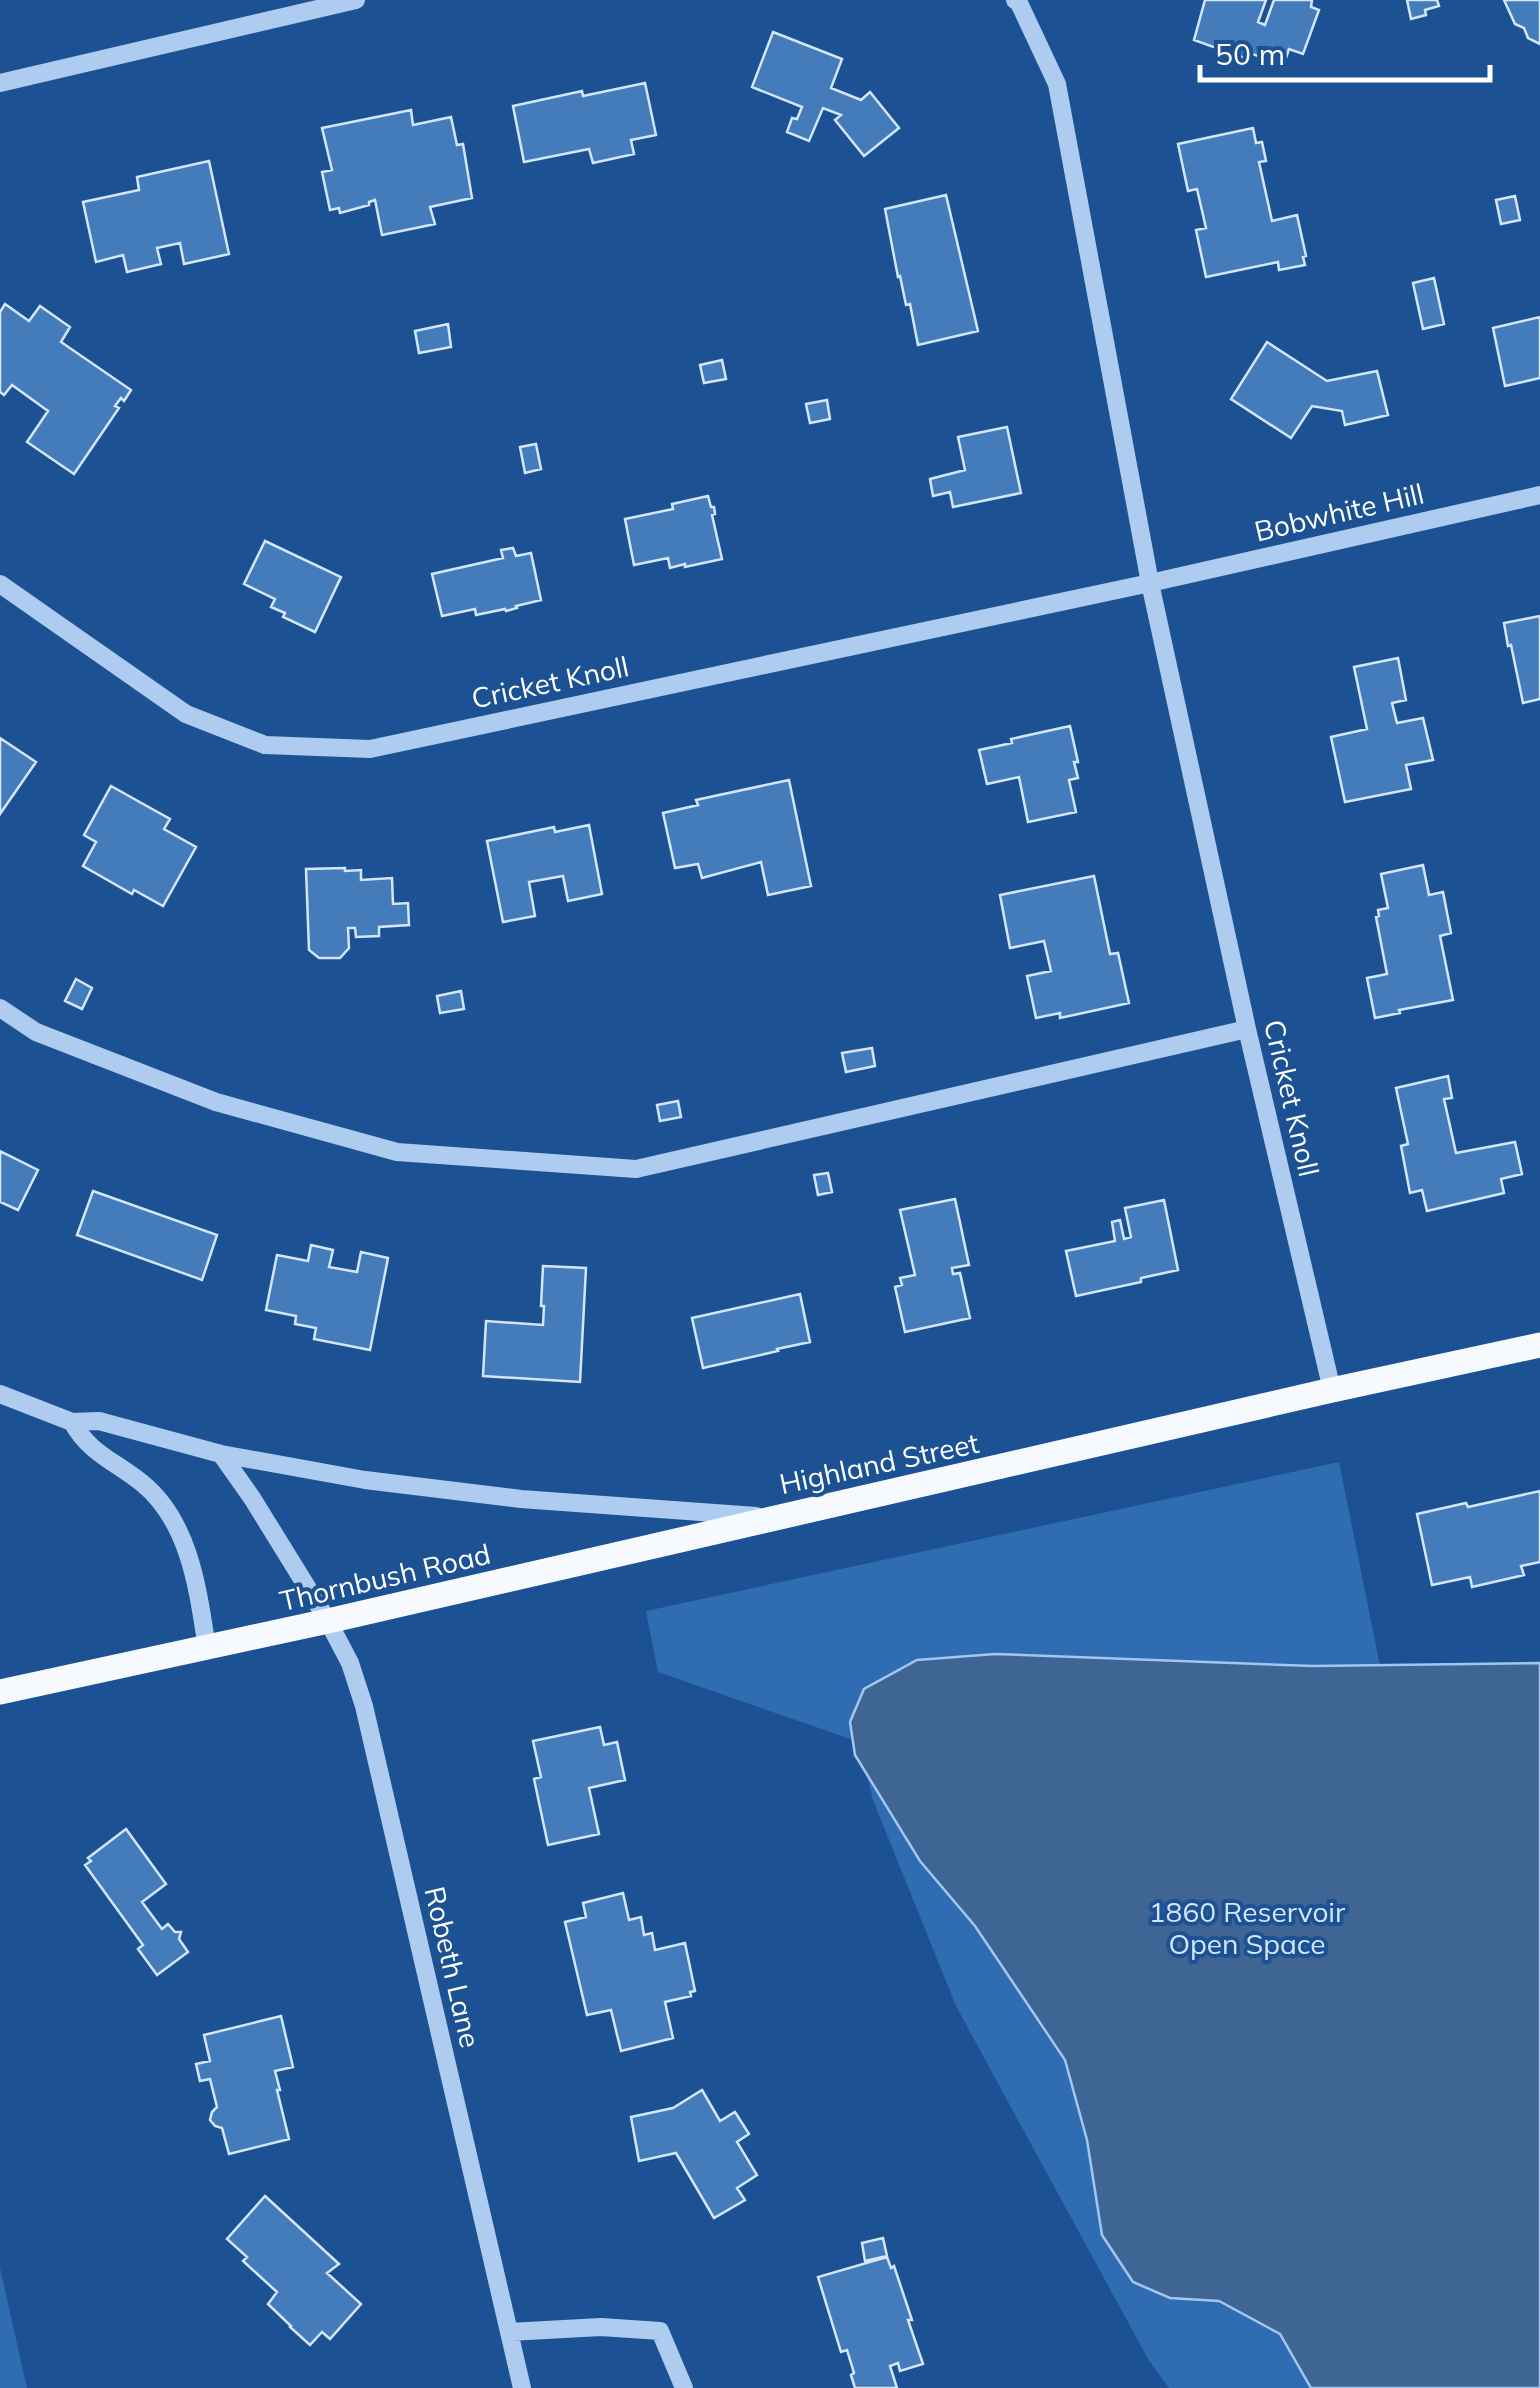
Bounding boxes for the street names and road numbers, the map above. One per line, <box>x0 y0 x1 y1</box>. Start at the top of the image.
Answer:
street label: Bobwhite Hill <box>1251 476 1427 548</box>
street label: Cricket Knoll <box>468 648 632 716</box>
street label: Cricket Knoll <box>1257 1016 1327 1180</box>
street label: Highland Street <box>776 1425 982 1501</box>
street label: Thornbush Road <box>276 1536 494 1618</box>
street label: Robeth Lane <box>417 1883 489 2051</box>

